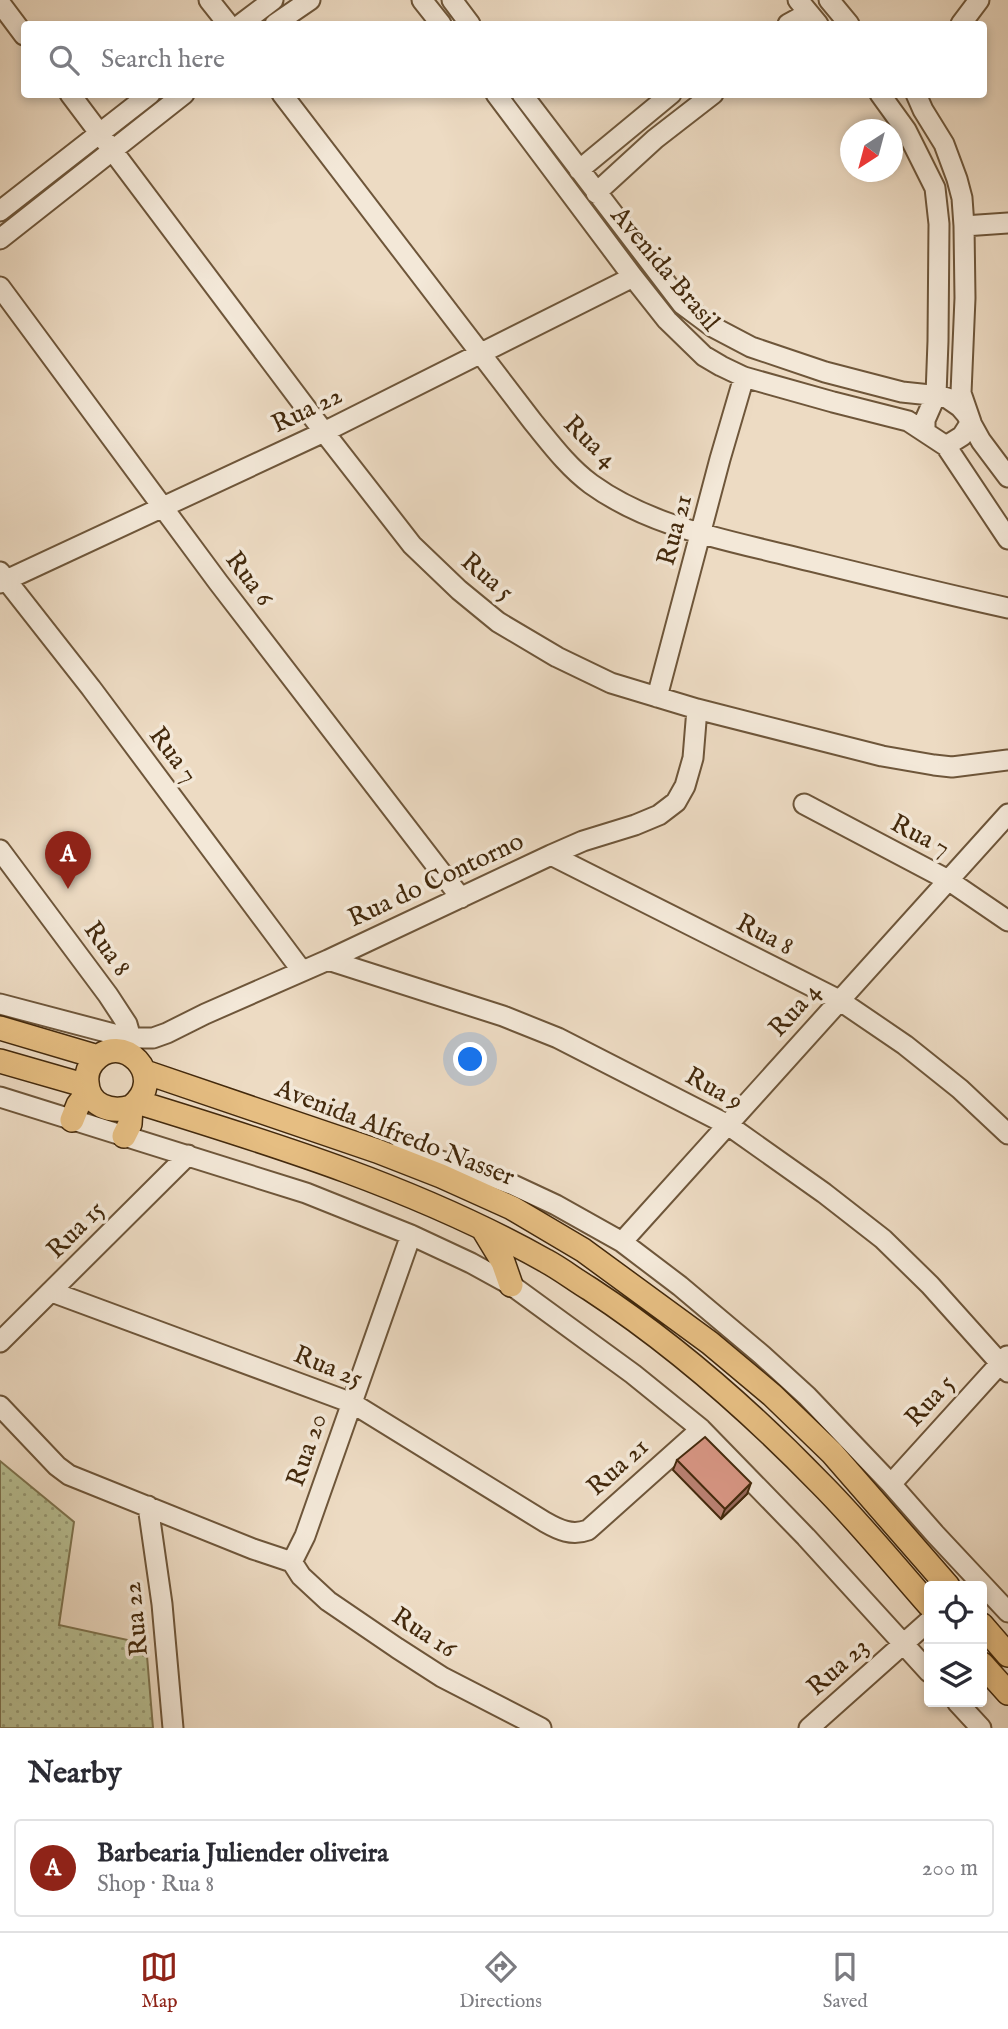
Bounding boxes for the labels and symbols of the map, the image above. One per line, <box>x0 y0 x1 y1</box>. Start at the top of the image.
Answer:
north arrow <box>840 119 903 182</box>
street label: Avenida Brasil <box>603 199 727 339</box>
street label: Rua 22 <box>266 379 348 441</box>
street label: Rua 4 <box>556 408 624 476</box>
street label: Rua 21 <box>650 491 700 569</box>
street label: Rua 6 <box>217 545 281 614</box>
street label: Rua 5 <box>454 545 520 609</box>
street label: Rua 7 <box>141 720 205 790</box>
street label: Rua 7 <box>885 807 955 865</box>
street label: Rua do Contorno <box>343 825 529 935</box>
pin: A <box>45 831 91 889</box>
street label: Rua 8 <box>731 907 799 963</box>
street label: Rua 8 <box>76 915 138 983</box>
street label: Rua 4 <box>762 975 828 1044</box>
your location <box>453 1042 487 1076</box>
street label: Rua 9 <box>679 1060 749 1118</box>
street label: Avenida Alfredo Nasser <box>270 1072 520 1194</box>
street label: Rua 15 <box>40 1194 112 1266</box>
street label: Rua 25 <box>289 1338 367 1396</box>
street label: Rua 5 <box>898 1368 962 1434</box>
street label: Rua 20 <box>279 1409 335 1491</box>
street label: Rua 21 <box>580 1431 656 1503</box>
street label: Rua 22 <box>116 1580 156 1658</box>
street label: Rua 16 <box>385 1600 463 1667</box>
street label: Rua 23 <box>800 1631 876 1703</box>

